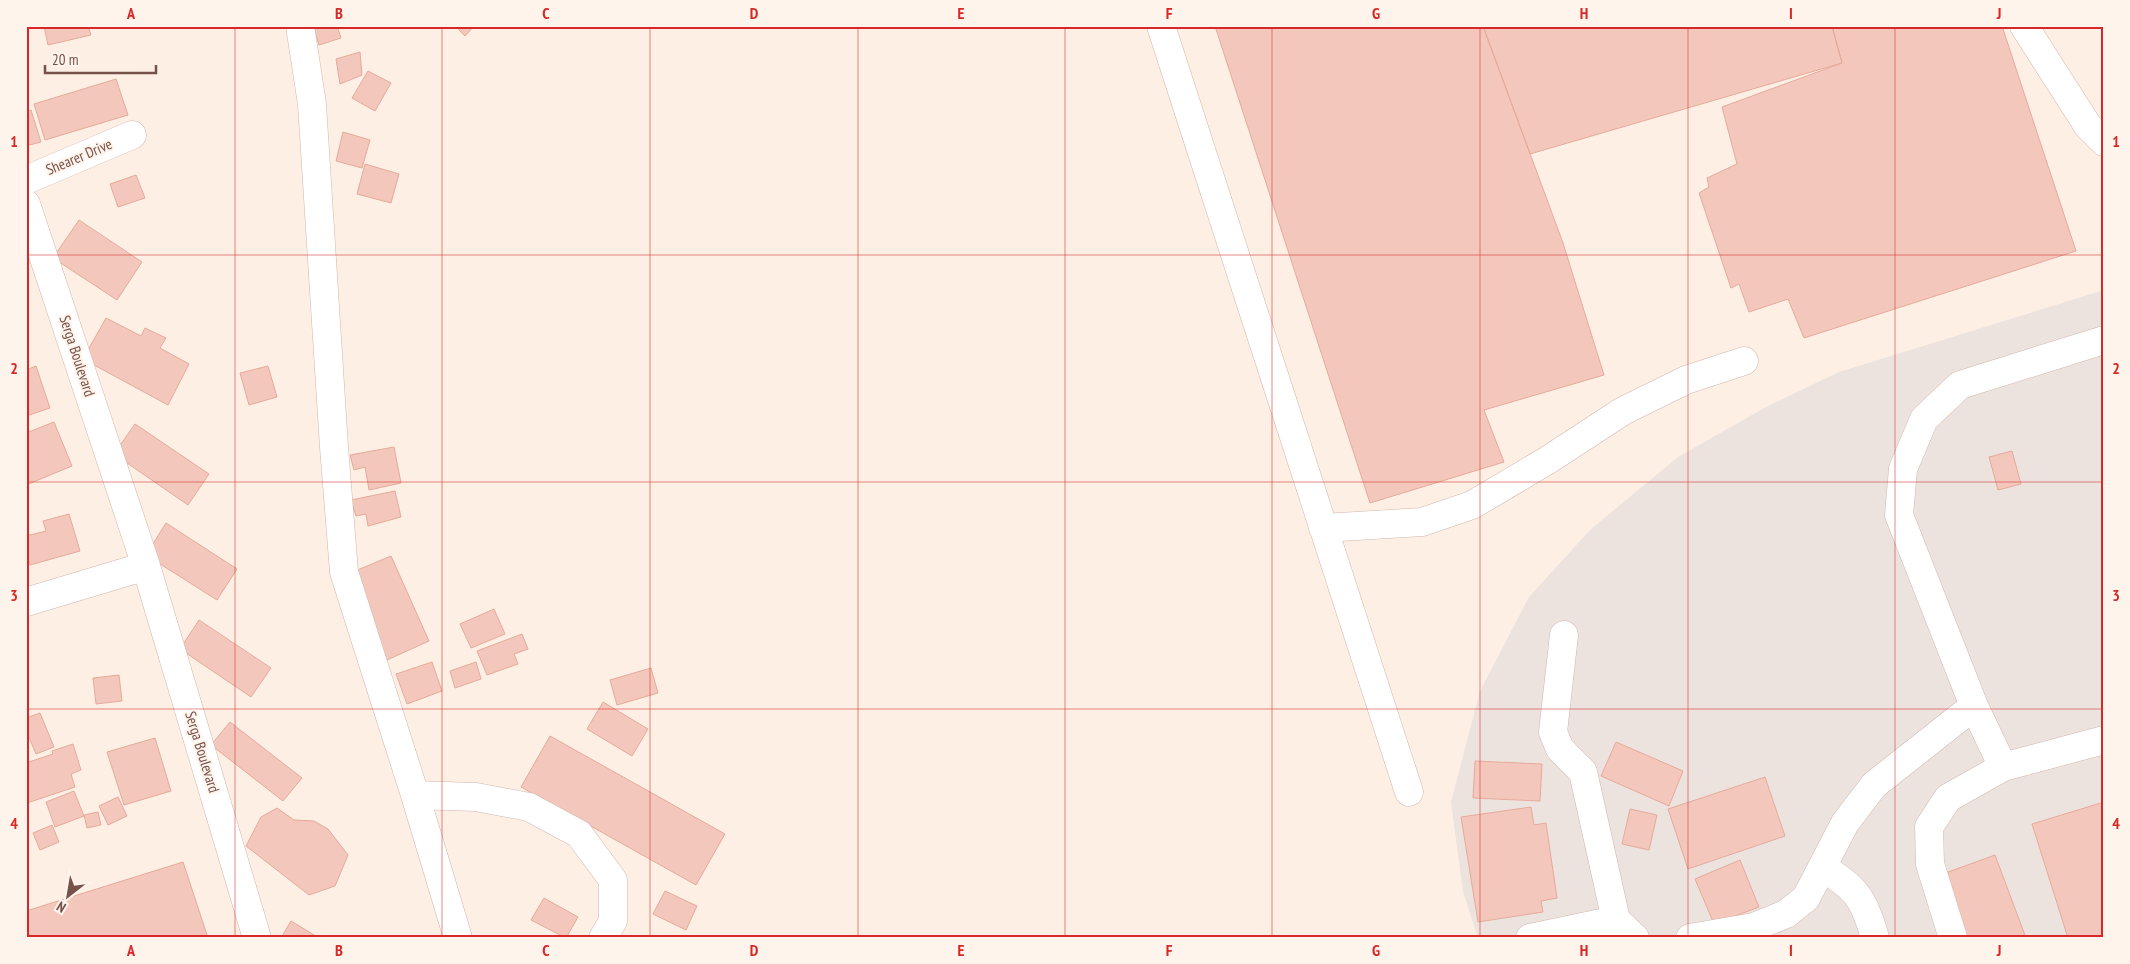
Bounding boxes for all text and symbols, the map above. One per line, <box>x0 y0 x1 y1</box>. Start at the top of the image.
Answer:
text: A <box>126 3 136 23</box>
text: B <box>335 3 343 23</box>
text: C <box>542 3 550 23</box>
text: D <box>750 3 759 23</box>
text: E <box>958 3 965 23</box>
text: F <box>1166 3 1173 23</box>
text: G <box>1372 3 1380 23</box>
text: H <box>1580 3 1588 23</box>
text: I <box>1789 3 1793 23</box>
text: J <box>1996 3 2001 23</box>
scale bar <box>45 42 156 74</box>
text: 20 m <box>52 50 78 69</box>
text: 1 <box>10 131 18 151</box>
text: 1 <box>2112 131 2120 151</box>
street label: Shearer Drive <box>43 134 115 179</box>
street label: Serga Boulevard <box>55 313 100 399</box>
text: 2 <box>10 358 18 378</box>
text: 2 <box>2112 358 2120 378</box>
text: 3 <box>10 585 18 605</box>
text: 3 <box>2112 585 2120 605</box>
street label: Serga Boulevard <box>181 709 224 795</box>
text: 4 <box>10 813 18 833</box>
text: 4 <box>2112 813 2120 833</box>
north arrow <box>42 872 92 922</box>
text: N <box>53 897 69 917</box>
text: A <box>126 940 136 960</box>
text: B <box>335 940 343 960</box>
text: C <box>542 940 550 960</box>
text: D <box>750 940 759 960</box>
text: E <box>958 940 965 960</box>
text: F <box>1166 940 1173 960</box>
text: G <box>1372 940 1380 960</box>
text: H <box>1580 940 1588 960</box>
text: I <box>1789 940 1793 960</box>
text: J <box>1996 940 2001 960</box>

